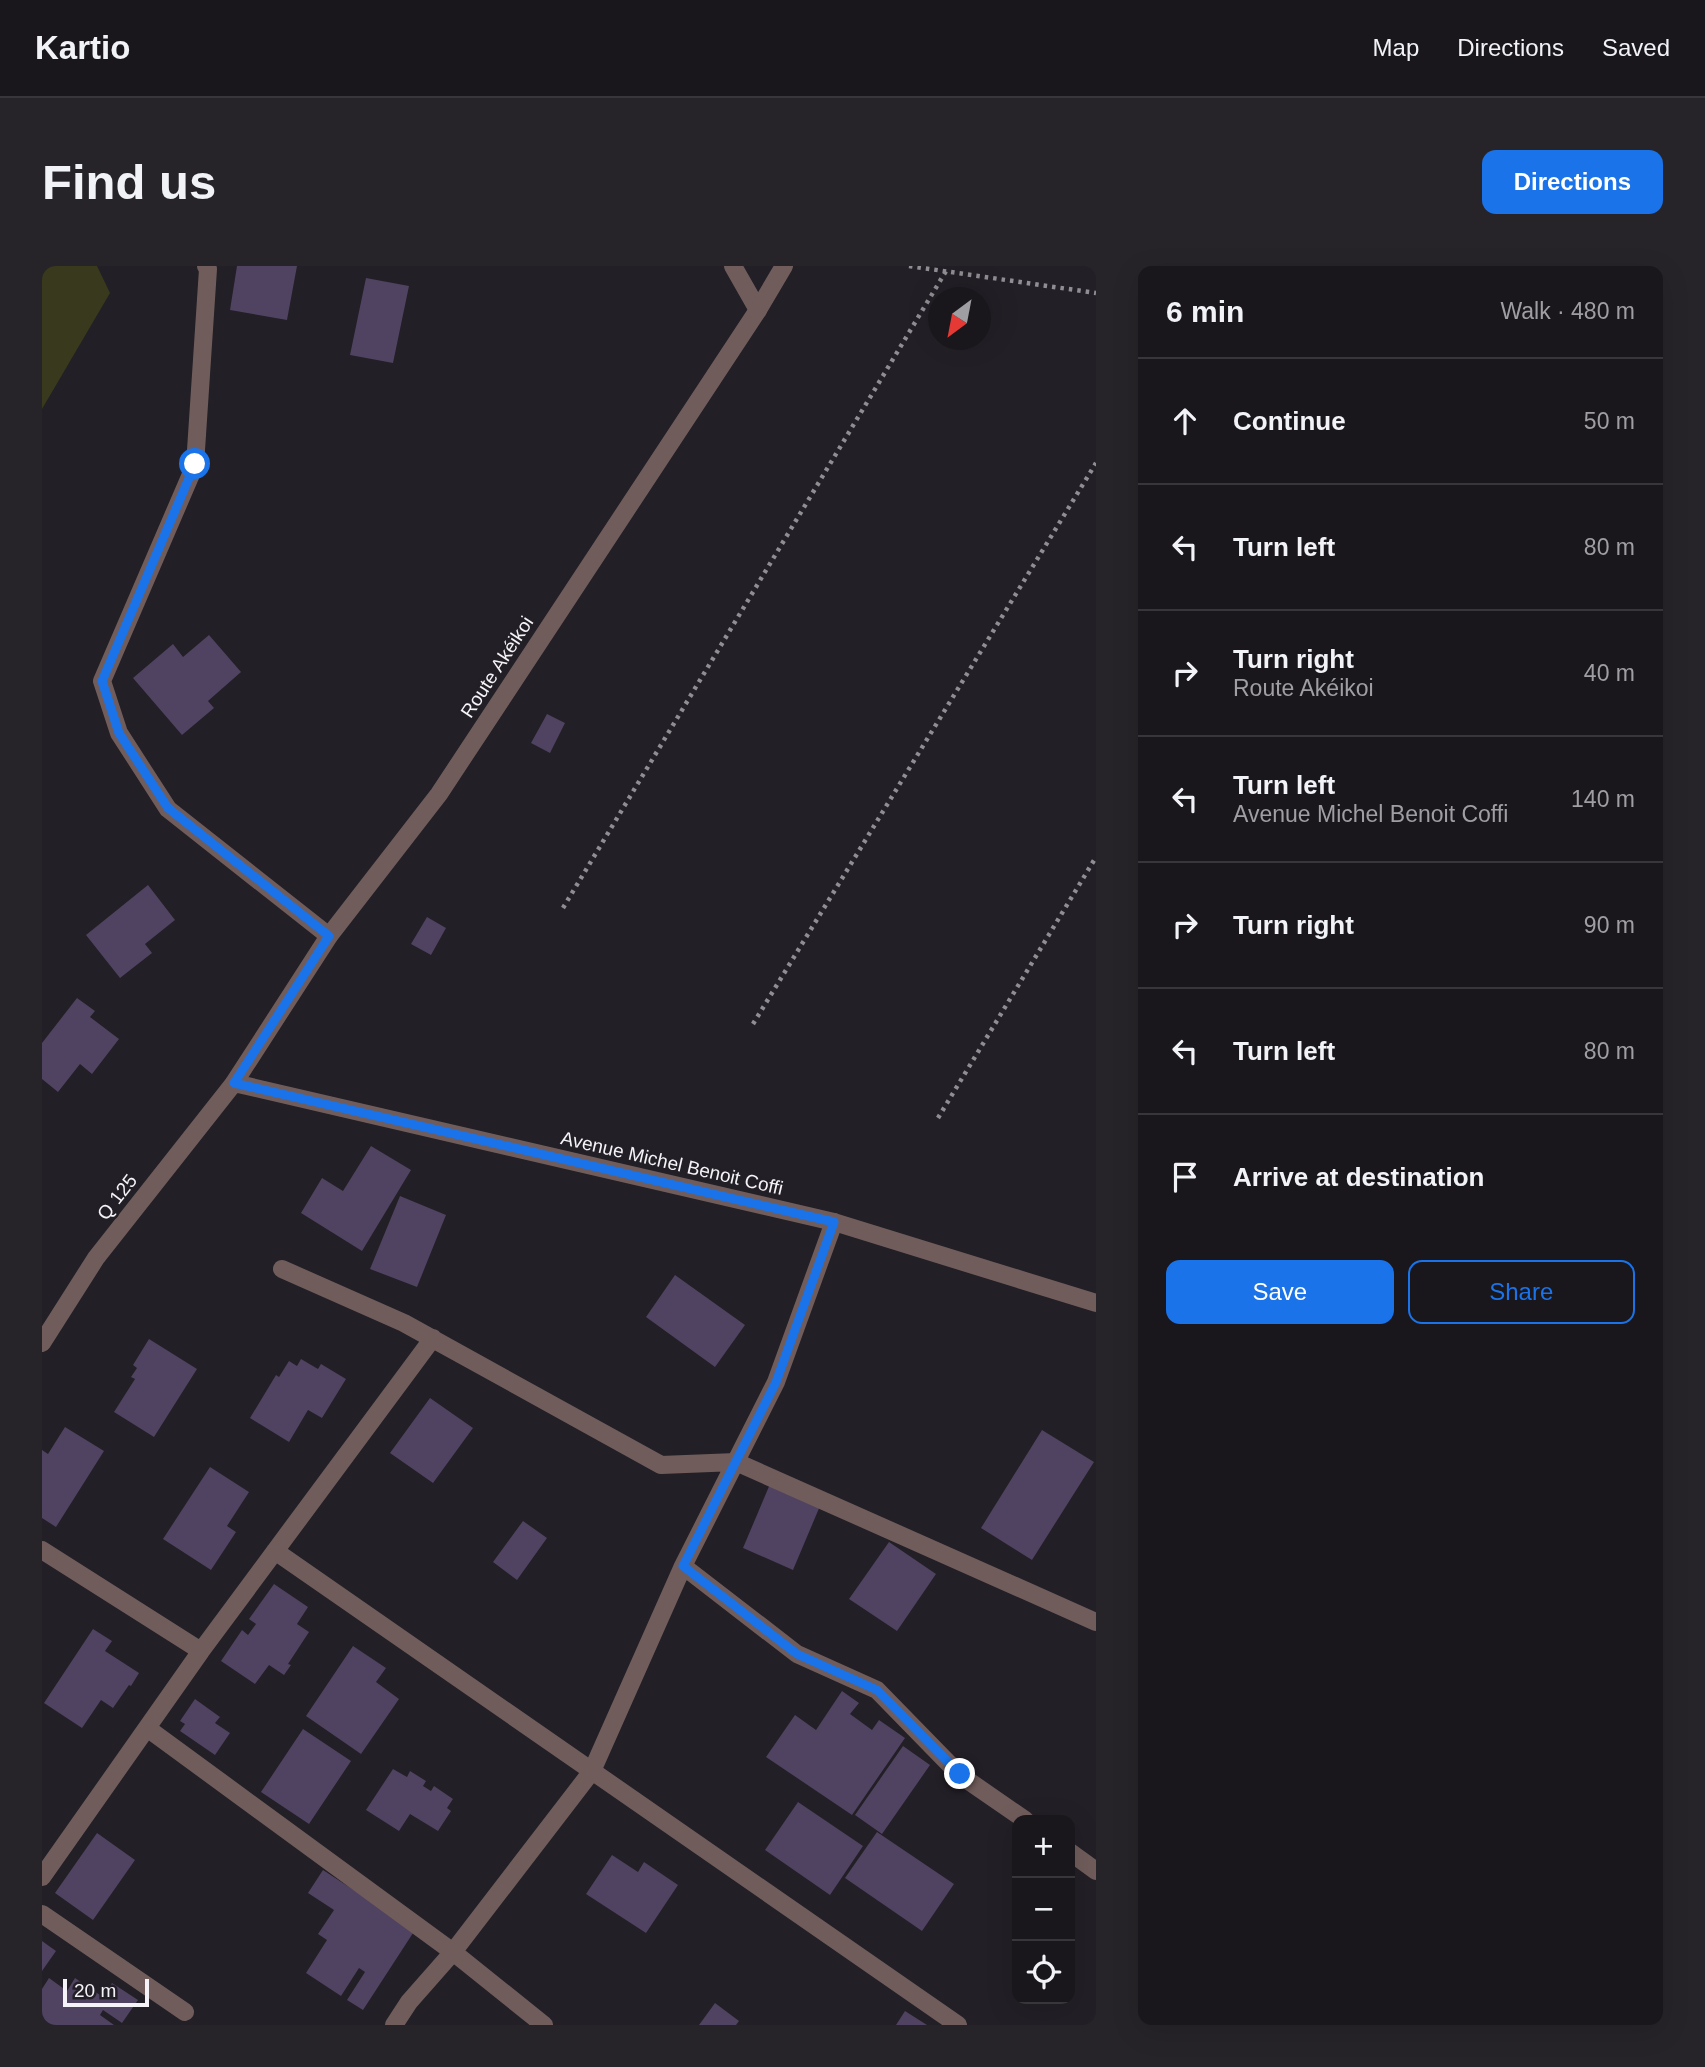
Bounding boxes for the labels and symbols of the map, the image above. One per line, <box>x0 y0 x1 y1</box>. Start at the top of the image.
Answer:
north arrow <box>928 287 991 350</box>
route start <box>179 448 210 479</box>
street label: Route Akéikoi <box>457 613 537 721</box>
street label: Avenue Michel Benoit Coffi <box>559 1127 785 1199</box>
street label: Q 125 <box>93 1170 141 1224</box>
route end <box>944 1758 975 1789</box>
scale bar <box>63 1976 149 2008</box>

